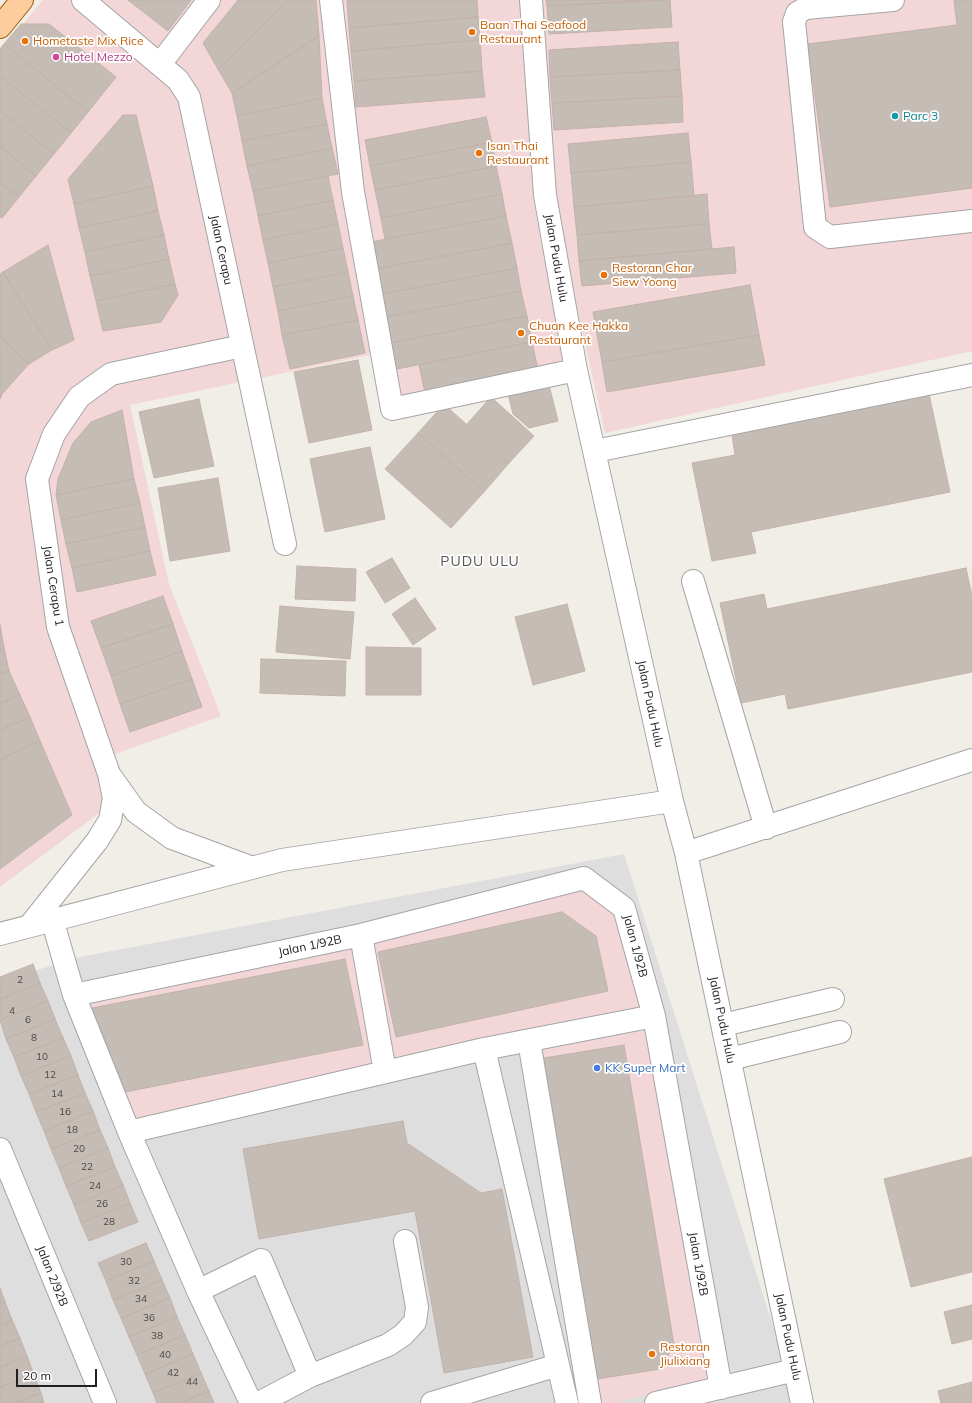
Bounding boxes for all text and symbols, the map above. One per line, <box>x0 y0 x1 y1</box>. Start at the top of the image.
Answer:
place label: Baan Thai Seafood Restaurant <box>480 18 586 46</box>
marker: Baan Thai Seafood Restaurant <box>467 27 477 37</box>
place label: Hometaste Mix Rice <box>33 34 143 48</box>
marker: Hometaste Mix Rice <box>20 36 30 46</box>
place label: Hotel Mezzo <box>64 50 133 64</box>
marker: Hotel Mezzo <box>51 52 61 62</box>
place label: Parc 3 <box>903 109 938 123</box>
marker: Parc 3 <box>890 111 900 121</box>
place label: Isan Thai Restaurant <box>487 139 549 167</box>
marker: Isan Thai Restaurant <box>474 148 484 158</box>
street label: Jalan Pudu Hulu <box>541 213 571 303</box>
street label: Jalan Cerapu <box>207 214 235 286</box>
place label: Restoran Char Siew Yoong <box>612 261 692 289</box>
marker: Restoran Char Siew Yoong <box>599 270 609 280</box>
place label: Chuan Kee Hakka Restaurant <box>529 319 628 347</box>
marker: Chuan Kee Hakka Restaurant <box>516 328 526 338</box>
street label: Jalan Cerapu 1 <box>40 545 66 627</box>
district label: PUDU ULU <box>440 554 520 570</box>
street label: Jalan Pudu Hulu <box>634 659 666 749</box>
street label: Jalan 1/92B <box>620 913 650 979</box>
street label: Jalan 1/92B <box>277 932 343 960</box>
house number: 2 <box>17 974 23 986</box>
street label: Jalan Pudu Hulu <box>706 975 738 1065</box>
house number: 4 <box>9 1005 15 1017</box>
house number: 6 <box>25 1014 31 1026</box>
house number: 8 <box>31 1032 37 1044</box>
house number: 10 <box>36 1051 48 1063</box>
place label: KK Super Mart <box>605 1061 685 1075</box>
marker: KK Super Mart <box>592 1063 602 1073</box>
house number: 12 <box>44 1069 56 1081</box>
house number: 14 <box>51 1088 63 1100</box>
house number: 16 <box>59 1106 71 1118</box>
house number: 18 <box>66 1124 78 1136</box>
house number: 20 <box>73 1143 85 1155</box>
house number: 22 <box>81 1161 93 1173</box>
house number: 24 <box>89 1180 101 1192</box>
house number: 26 <box>96 1198 108 1210</box>
house number: 28 <box>103 1216 115 1228</box>
street label: Jalan 1/92B <box>685 1231 711 1297</box>
street label: Jalan 2/92B <box>33 1243 71 1309</box>
house number: 30 <box>120 1256 132 1268</box>
house number: 32 <box>128 1275 140 1287</box>
street label: Jalan Pudu Hulu <box>772 1292 804 1382</box>
house number: 34 <box>135 1293 147 1305</box>
house number: 36 <box>143 1312 155 1324</box>
house number: 38 <box>151 1330 163 1342</box>
place label: Restoran Jiulixiang <box>660 1340 710 1368</box>
house number: 40 <box>159 1349 171 1361</box>
marker: Restoran Jiulixiang <box>647 1349 657 1359</box>
scale bar <box>18 1361 99 1387</box>
house number: 42 <box>167 1367 179 1379</box>
text: 20 m <box>23 1368 51 1383</box>
house number: 44 <box>186 1376 198 1388</box>

